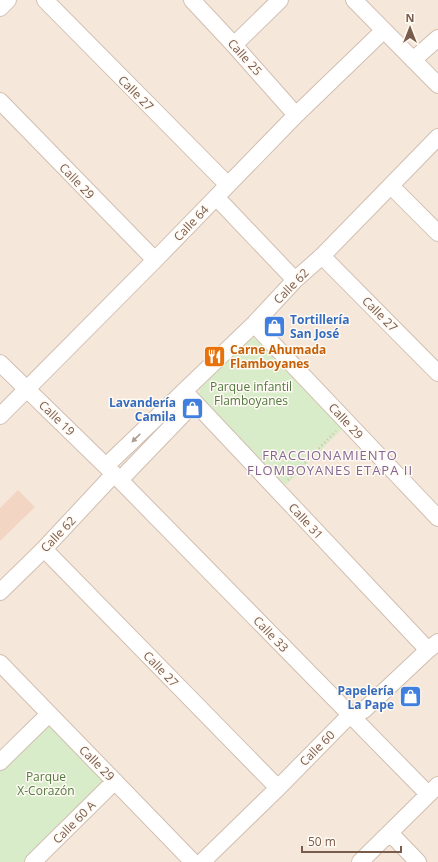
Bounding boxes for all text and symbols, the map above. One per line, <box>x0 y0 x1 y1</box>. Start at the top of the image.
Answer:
north arrow <box>390 8 430 48</box>
text: N <box>406 10 414 25</box>
street label: Calle 25 <box>224 35 266 79</box>
street label: Calle 27 <box>114 71 158 115</box>
street label: Calle 29 <box>56 159 98 203</box>
street label: Calle 64 <box>170 201 212 245</box>
street label: Calle 62 <box>269 264 313 308</box>
street label: Calle 27 <box>358 292 402 336</box>
place label: Tortillería San José <box>290 311 349 342</box>
shop icon: Tortillería San José <box>261 313 287 339</box>
place label: Carne Ahumada Flamboyanes <box>230 341 326 372</box>
restaurant icon: Carne Ahumada Flamboyanes <box>201 343 227 369</box>
park label: Parque infantil Flamboyanes <box>210 378 292 409</box>
place label: Lavandería Camila <box>109 394 176 425</box>
shop icon: Lavandería Camila <box>179 396 205 422</box>
street label: Calle 19 <box>35 397 79 439</box>
street label: Calle 29 <box>325 399 367 443</box>
one-way arrow <box>131 433 141 443</box>
district label: FRACCIONAMIENTO FLOMBOYANES ETAPA II <box>247 446 413 479</box>
street label: Calle 31 <box>285 499 327 543</box>
street label: Calle 62 <box>37 512 79 556</box>
street label: Calle 33 <box>250 612 292 656</box>
street label: Calle 27 <box>140 647 182 691</box>
place label: Papelería La Pape <box>337 682 394 713</box>
shop icon: Papelería La Pape <box>397 684 423 710</box>
street label: Calle 60 <box>295 726 339 770</box>
street label: Calle 29 <box>75 741 119 785</box>
park label: Parque X-Corazón <box>17 768 75 799</box>
street label: Calle 60 A <box>49 796 100 847</box>
scale bar <box>302 828 401 854</box>
text: 50 m <box>308 833 336 850</box>

